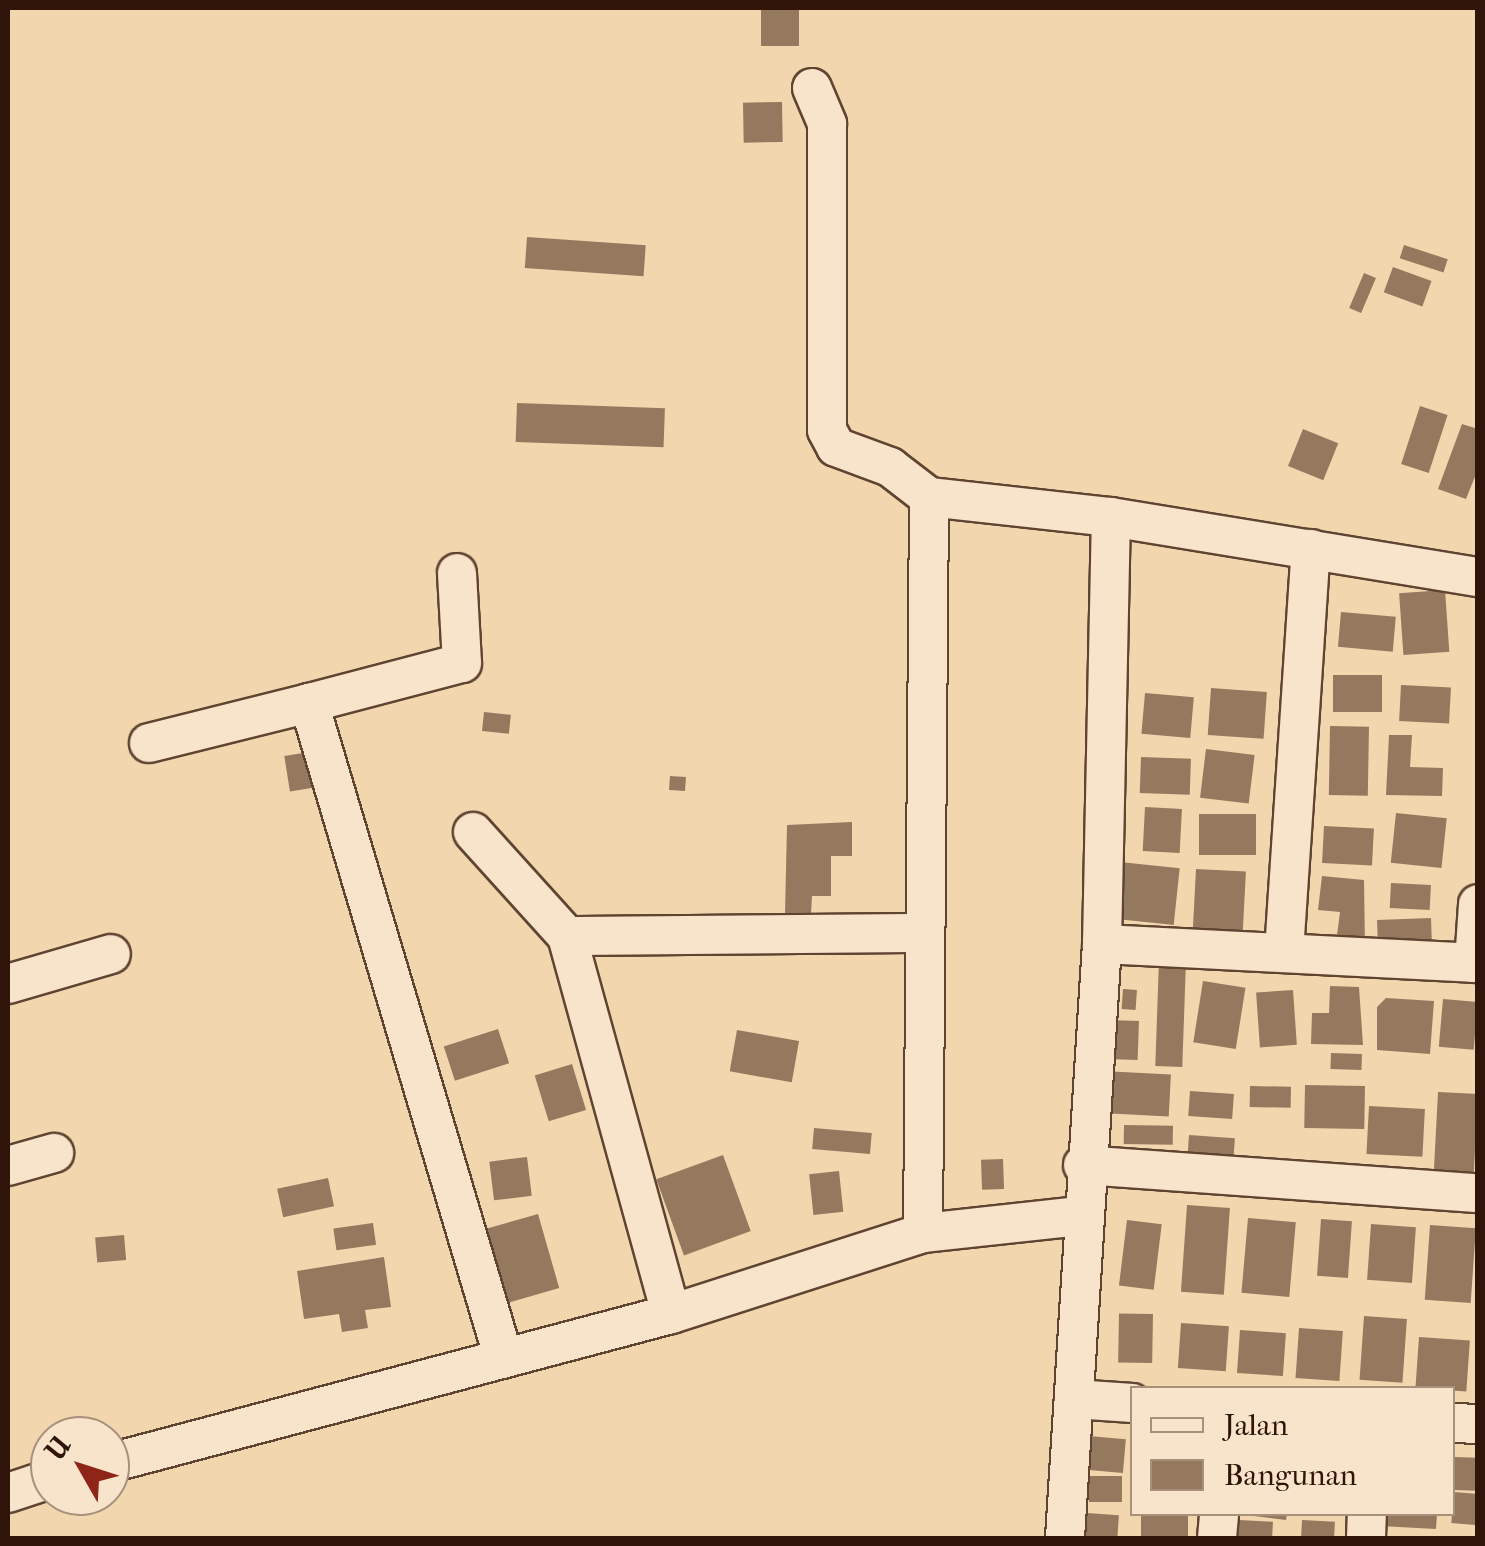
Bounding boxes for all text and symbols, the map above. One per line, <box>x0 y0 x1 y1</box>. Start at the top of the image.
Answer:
legend <box>1130 1386 1455 1516</box>
text: Jalan <box>1224 1408 1288 1443</box>
north arrow <box>30 1416 130 1516</box>
text: U <box>38 1429 78 1467</box>
text: Bangunan <box>1224 1458 1357 1493</box>

